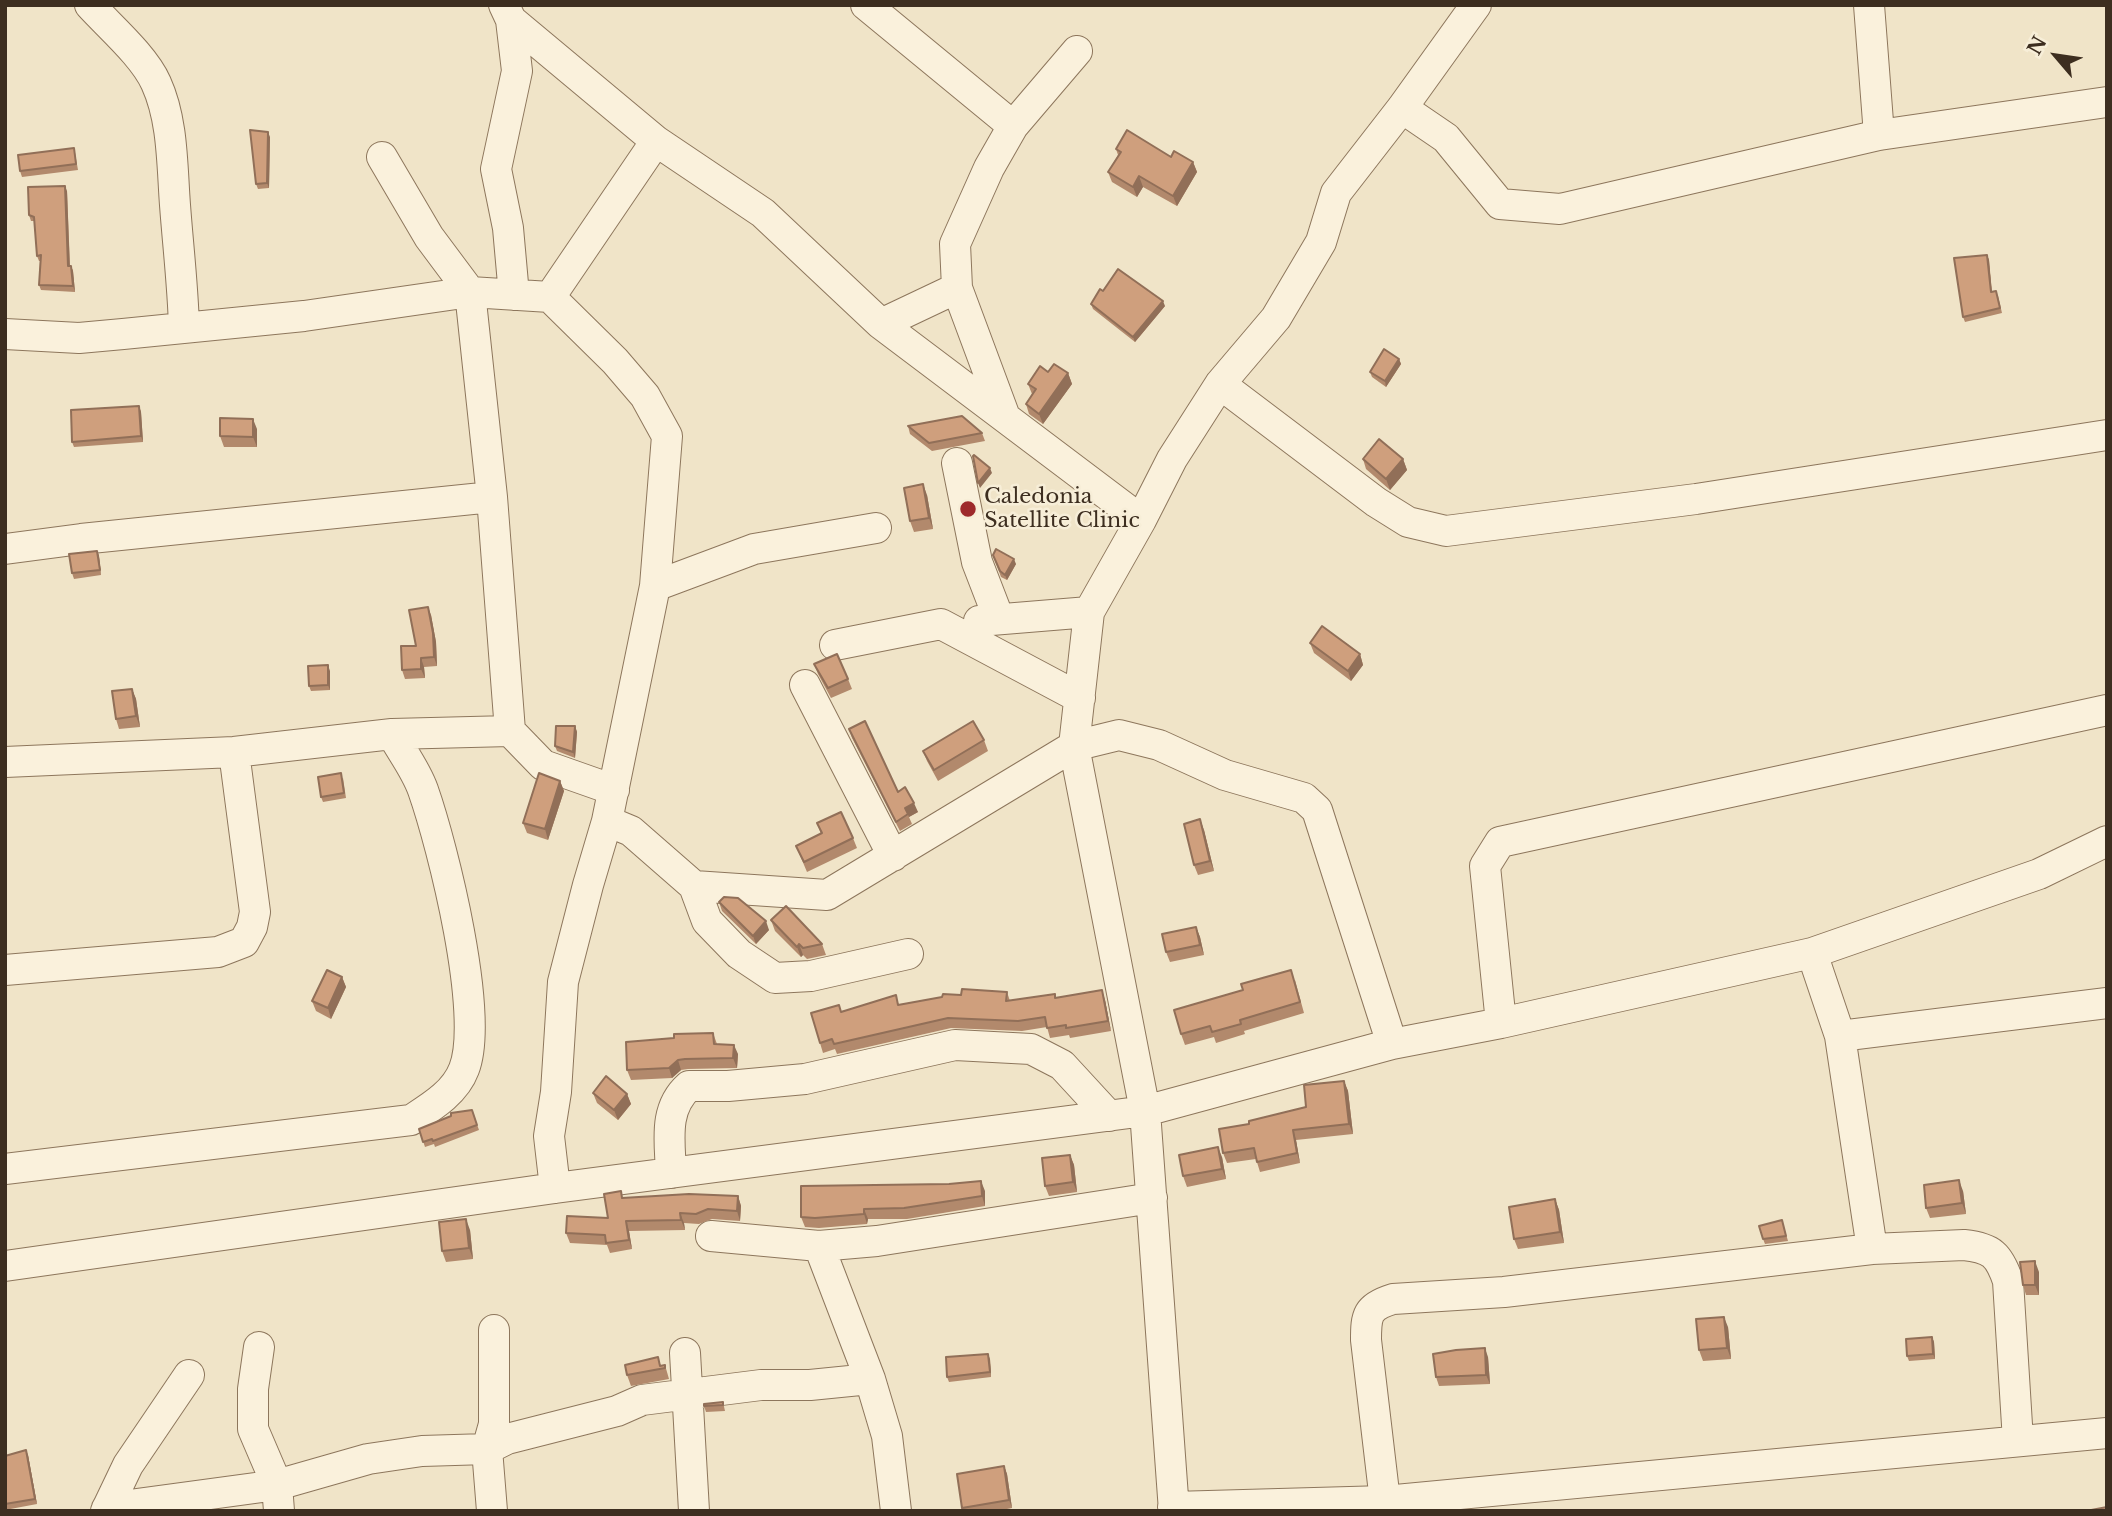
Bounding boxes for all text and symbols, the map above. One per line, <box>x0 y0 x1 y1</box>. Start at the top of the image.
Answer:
north arrow <box>2021 21 2091 91</box>
text: N <box>2023 32 2052 59</box>
place label: Caledonia Satellite Clinic <box>984 484 1140 534</box>
marker: Caledonia Satellite Clinic <box>958 499 978 519</box>

